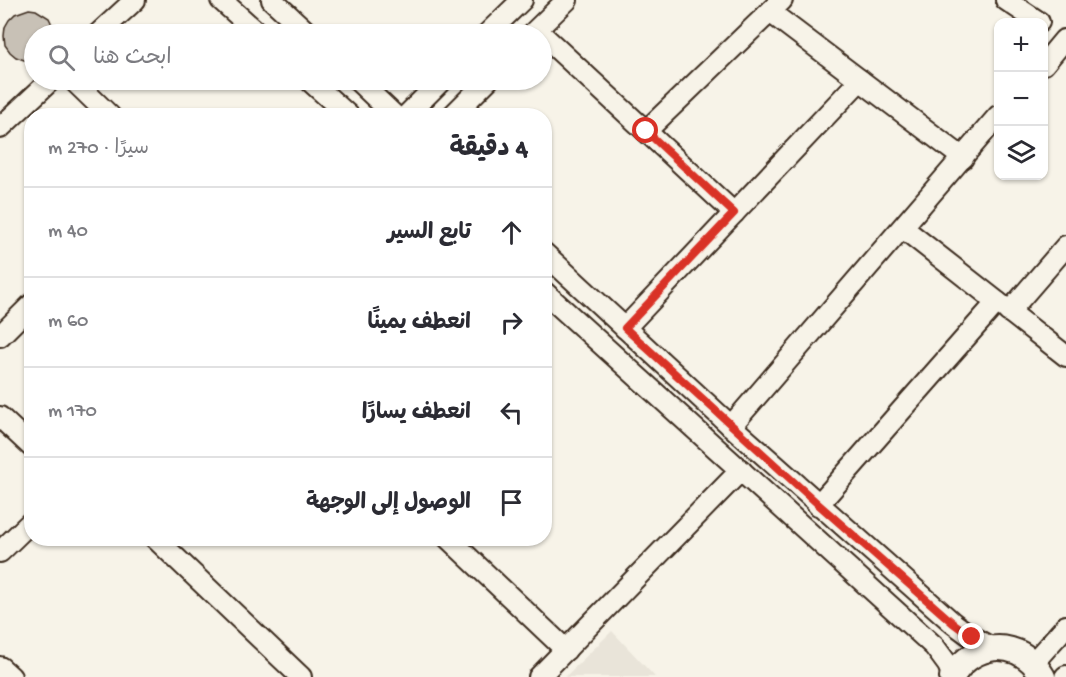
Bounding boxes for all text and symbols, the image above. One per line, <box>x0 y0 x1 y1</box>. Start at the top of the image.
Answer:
map controls <box>994 18 1048 180</box>
button: + <box>994 18 1048 72</box>
search box <box>24 24 552 90</box>
icon: search <box>45 41 78 74</box>
text: ابحث هنا <box>93 46 172 72</box>
button: − <box>994 72 1048 126</box>
route start <box>632 117 658 143</box>
button: layers <box>994 126 1048 180</box>
text: 4 دقيقة <box>450 135 528 166</box>
text: سيرًا · 270 m <box>48 138 149 161</box>
icon: ahead <box>495 216 528 249</box>
text: 40 m <box>48 221 88 244</box>
text: تابع السير <box>387 221 471 247</box>
icon: right <box>495 306 528 339</box>
text: 60 m <box>48 311 88 334</box>
text: انعطف يمينًا <box>368 311 471 337</box>
icon: left <box>495 396 528 429</box>
text: 170 m <box>48 401 97 424</box>
text: انعطف يسارًا <box>362 401 471 427</box>
icon: arrive <box>495 486 528 519</box>
text: الوصول إلى الوجهة <box>306 491 471 517</box>
route end <box>958 623 984 649</box>

